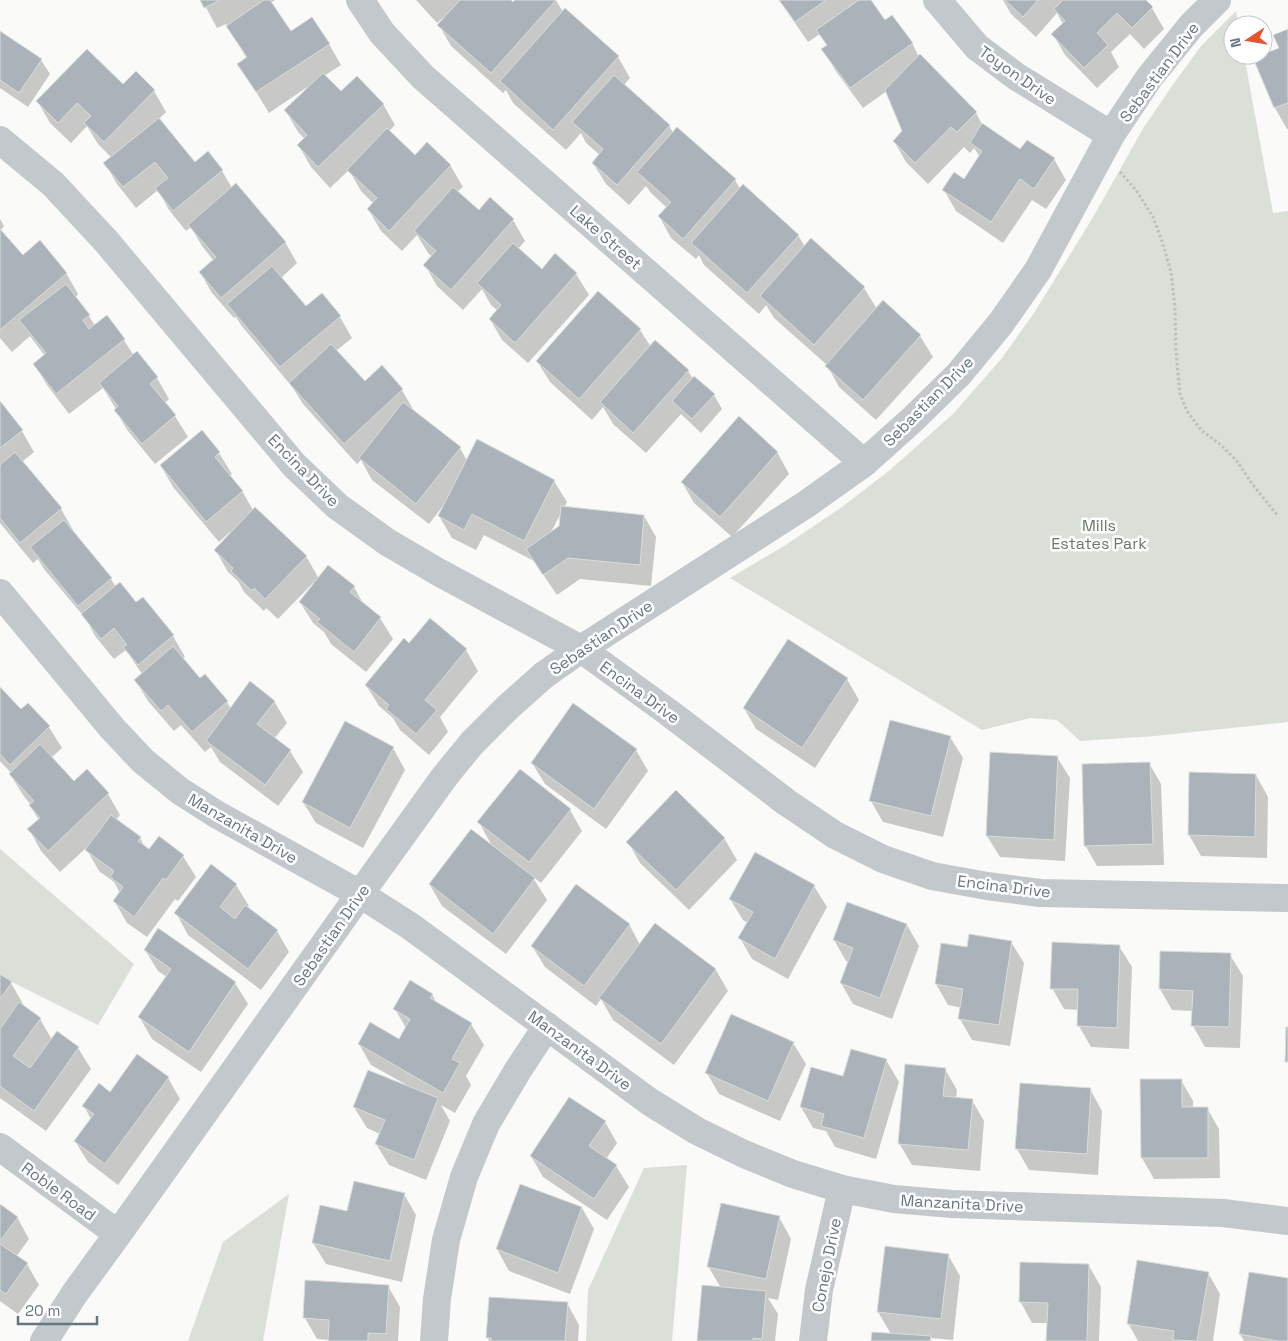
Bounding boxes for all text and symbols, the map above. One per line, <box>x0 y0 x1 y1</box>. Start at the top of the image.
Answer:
north arrow <box>1223 15 1273 65</box>
street label: Sebastian Drive <box>1115 18 1204 126</box>
text: N <box>1226 36 1245 49</box>
street label: Toyon Drive <box>975 41 1060 110</box>
street label: Lake Street <box>565 200 646 274</box>
street label: Sebastian Drive <box>879 352 978 451</box>
street label: Encina Drive <box>264 429 344 511</box>
park label: Mills Estates Park <box>1051 515 1147 554</box>
street label: Sebastian Drive <box>546 595 657 680</box>
street label: Encina Drive <box>596 656 684 728</box>
street label: Manzanita Drive <box>184 789 301 868</box>
street label: Encina Drive <box>956 870 1052 903</box>
street label: Sebastian Drive <box>288 880 374 990</box>
street label: Manzanita Drive <box>524 1006 636 1095</box>
street label: Roble Road <box>17 1157 100 1225</box>
street label: Manzanita Drive <box>900 1190 1024 1217</box>
street label: Conejo Drive <box>807 1216 846 1314</box>
scale bar <box>18 1294 96 1326</box>
text: 20 m <box>25 1301 60 1320</box>

